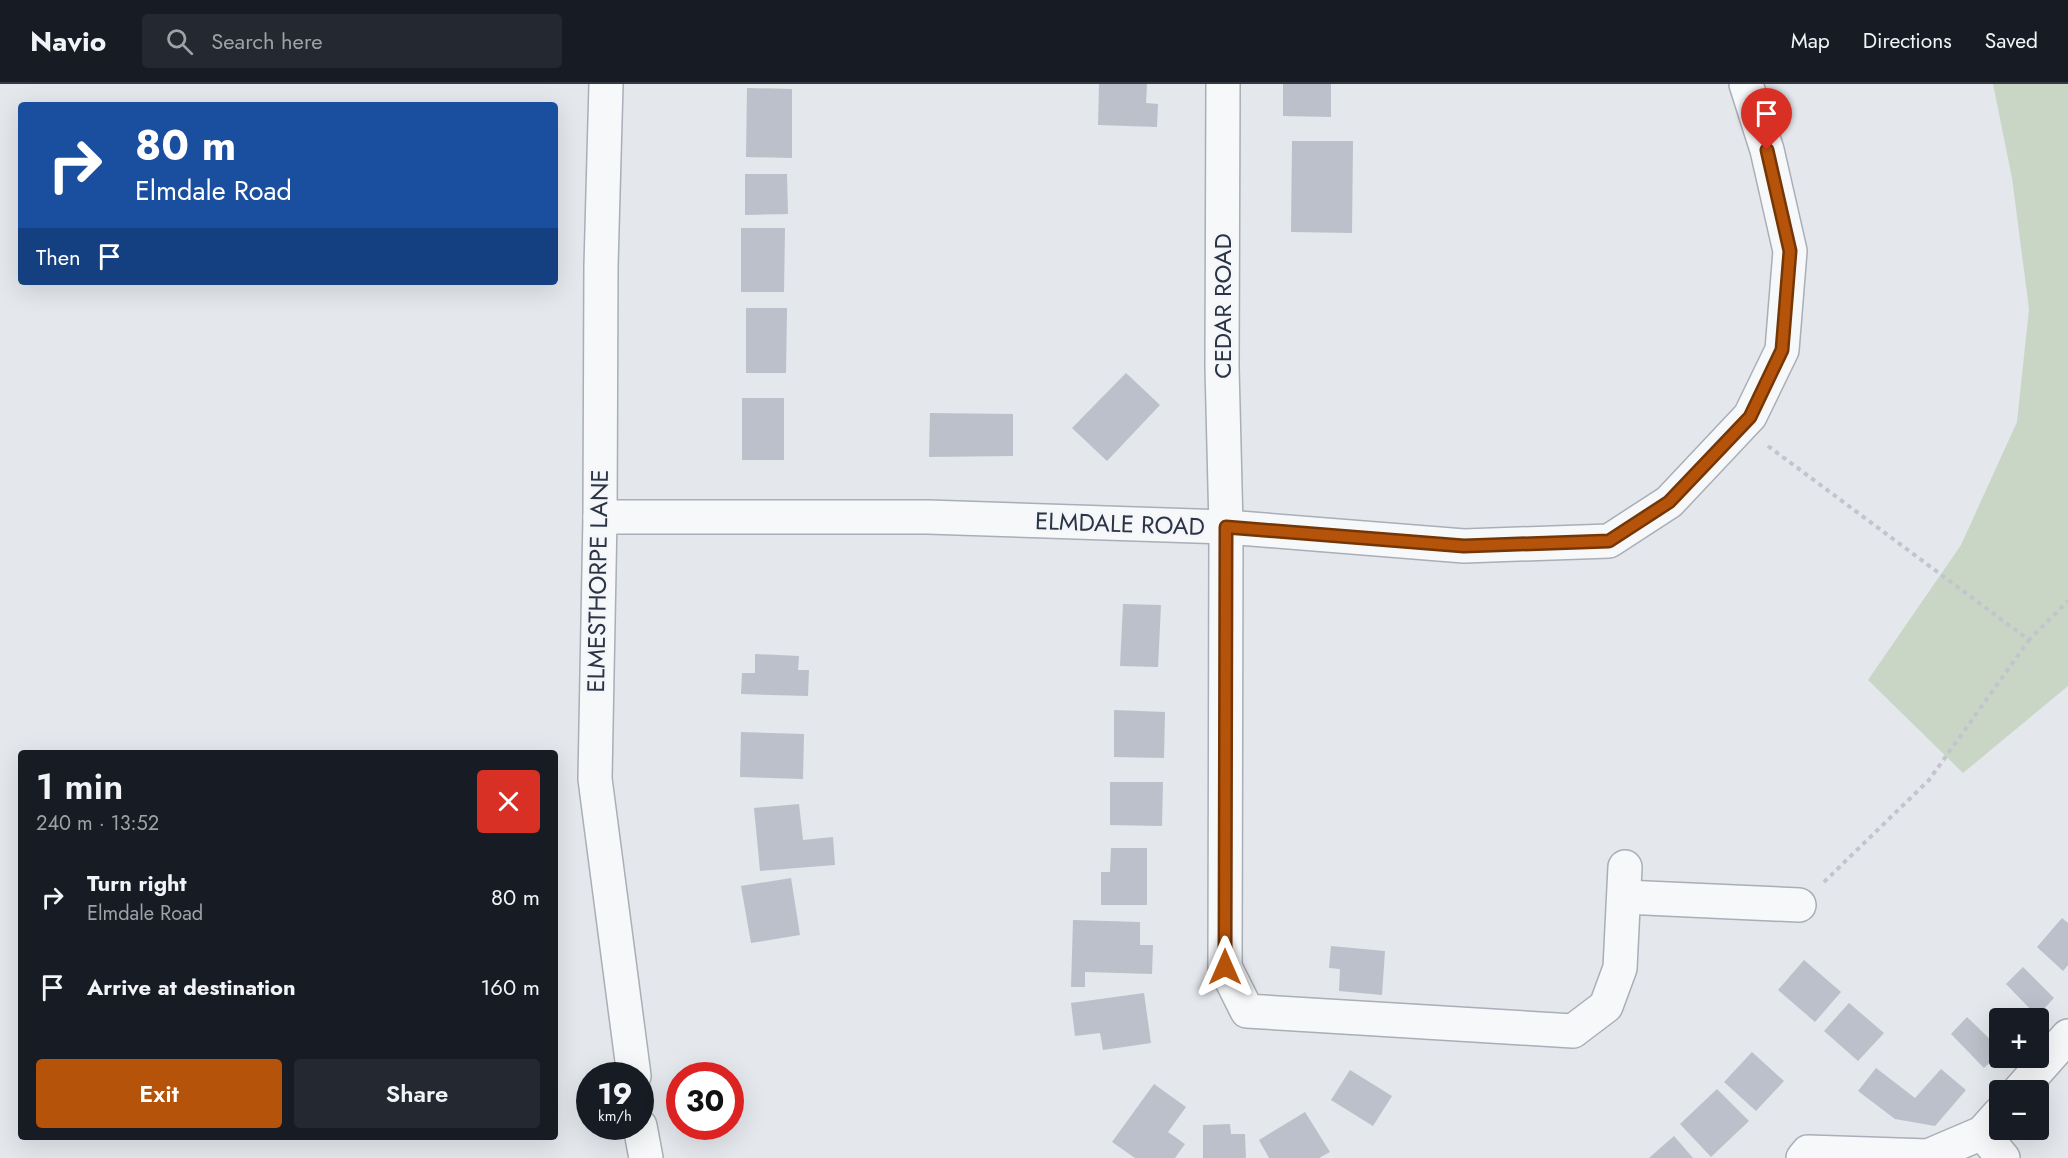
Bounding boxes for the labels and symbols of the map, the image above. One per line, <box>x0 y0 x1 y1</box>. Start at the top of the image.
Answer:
pin <box>1741 88 1792 150</box>
street label: CEDAR ROAD <box>1205 233 1240 379</box>
street label: ELMESTHORPE LANE <box>578 469 617 693</box>
street label: ELMDALE ROAD <box>1034 503 1206 544</box>
position arrow <box>1193 935 1257 999</box>
speed limit sign: 30 <box>666 1062 744 1140</box>

